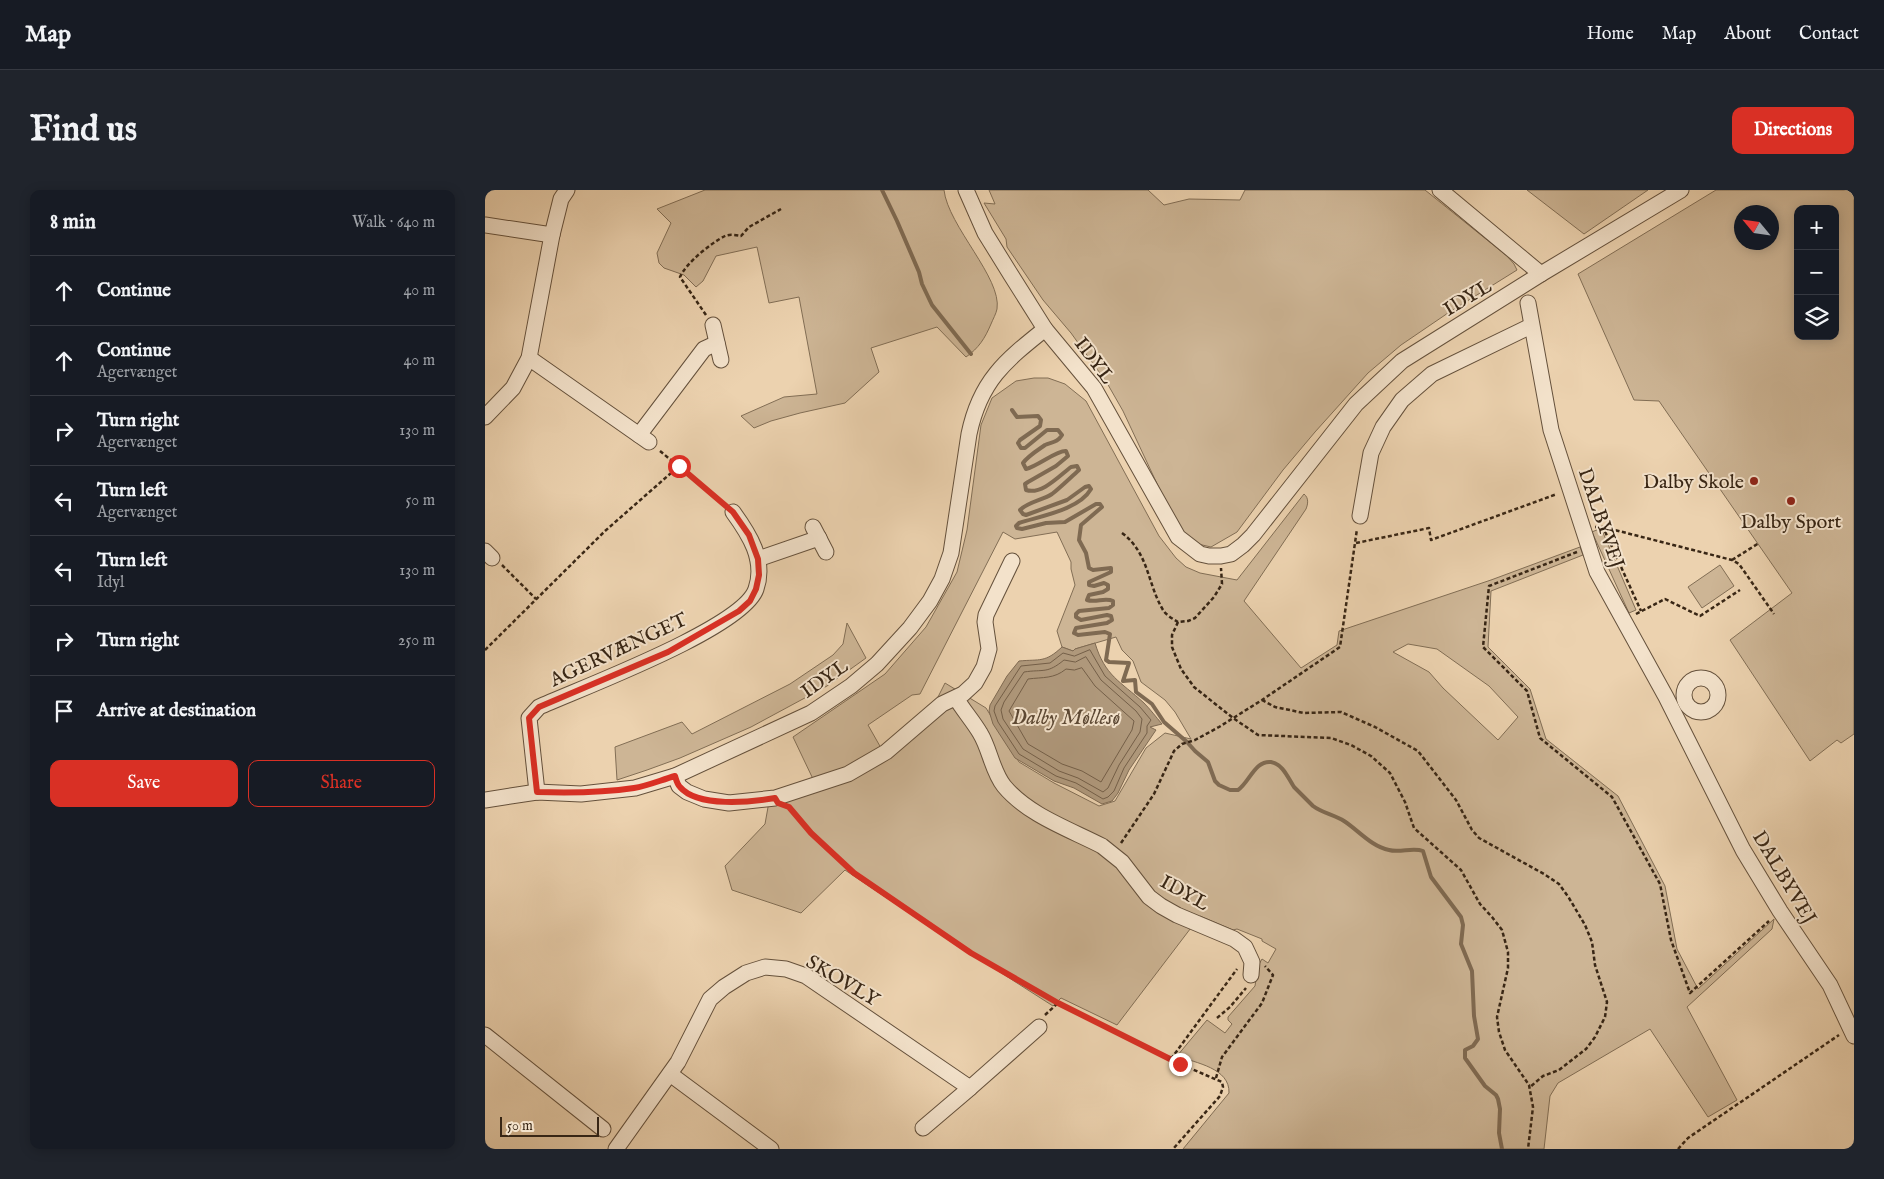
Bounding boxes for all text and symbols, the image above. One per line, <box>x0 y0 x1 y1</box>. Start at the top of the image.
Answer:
text: Map <box>25 19 71 50</box>
text: Home <box>1587 23 1634 46</box>
text: Map <box>1662 23 1696 46</box>
text: About <box>1724 23 1771 46</box>
text: Contact <box>1799 23 1859 46</box>
button: Directions <box>1732 107 1854 154</box>
text: Find us <box>30 108 137 153</box>
north arrow <box>1734 205 1779 250</box>
map controls <box>1794 205 1839 340</box>
button: + <box>1794 205 1839 250</box>
text: 8 min <box>50 209 96 236</box>
text: Walk · 640 m <box>352 213 435 233</box>
button: − <box>1794 250 1839 295</box>
street label: IDYL <box>1439 274 1497 322</box>
icon: ahead <box>50 277 78 305</box>
text: Continue <box>97 279 171 303</box>
text: 40 m <box>403 281 435 301</box>
button: layers <box>1794 295 1839 340</box>
street label: IDYL <box>1068 333 1120 390</box>
text: Continue <box>97 339 171 363</box>
icon: ahead <box>50 347 78 375</box>
text: 40 m <box>403 351 435 371</box>
text: Agervænget <box>97 363 177 383</box>
text: Turn right <box>97 409 179 433</box>
icon: right <box>50 417 78 445</box>
text: 130 m <box>399 421 435 441</box>
text: Agervænget <box>97 433 177 453</box>
route start <box>668 455 691 478</box>
street label: DALBYVEJ <box>1572 465 1629 572</box>
place label: Dalby Skole <box>1643 470 1744 495</box>
marker: Dalby Skole <box>1748 475 1760 487</box>
text: Turn left <box>97 479 168 503</box>
icon: left <box>50 487 78 515</box>
text: 50 m <box>406 491 435 511</box>
marker: Dalby Sport <box>1785 495 1797 507</box>
text: Agervænget <box>97 503 177 523</box>
place label: Dalby Sport <box>1741 510 1842 535</box>
text: Turn left <box>97 549 168 573</box>
icon: left <box>50 557 78 585</box>
text: 130 m <box>399 561 435 581</box>
text: Idyl <box>97 573 124 593</box>
street label: AGERVÆNGET <box>545 607 692 694</box>
icon: right <box>50 627 78 655</box>
text: Turn right <box>97 629 179 653</box>
text: 250 m <box>398 631 435 651</box>
street label: IDYL <box>796 654 854 704</box>
icon: arrive <box>50 697 78 725</box>
text: Arrive at destination <box>97 699 256 723</box>
water label: Dalby Møllesø <box>1012 705 1120 732</box>
button: Save <box>50 760 238 807</box>
button: Share <box>248 760 435 807</box>
street label: DALBYVEJ <box>1746 827 1821 929</box>
street label: IDYL <box>1155 870 1214 917</box>
street label: SKOVLY <box>801 950 885 1014</box>
route end <box>1169 1053 1192 1076</box>
scale bar <box>500 1114 599 1137</box>
text: 50 m <box>507 1117 533 1135</box>

